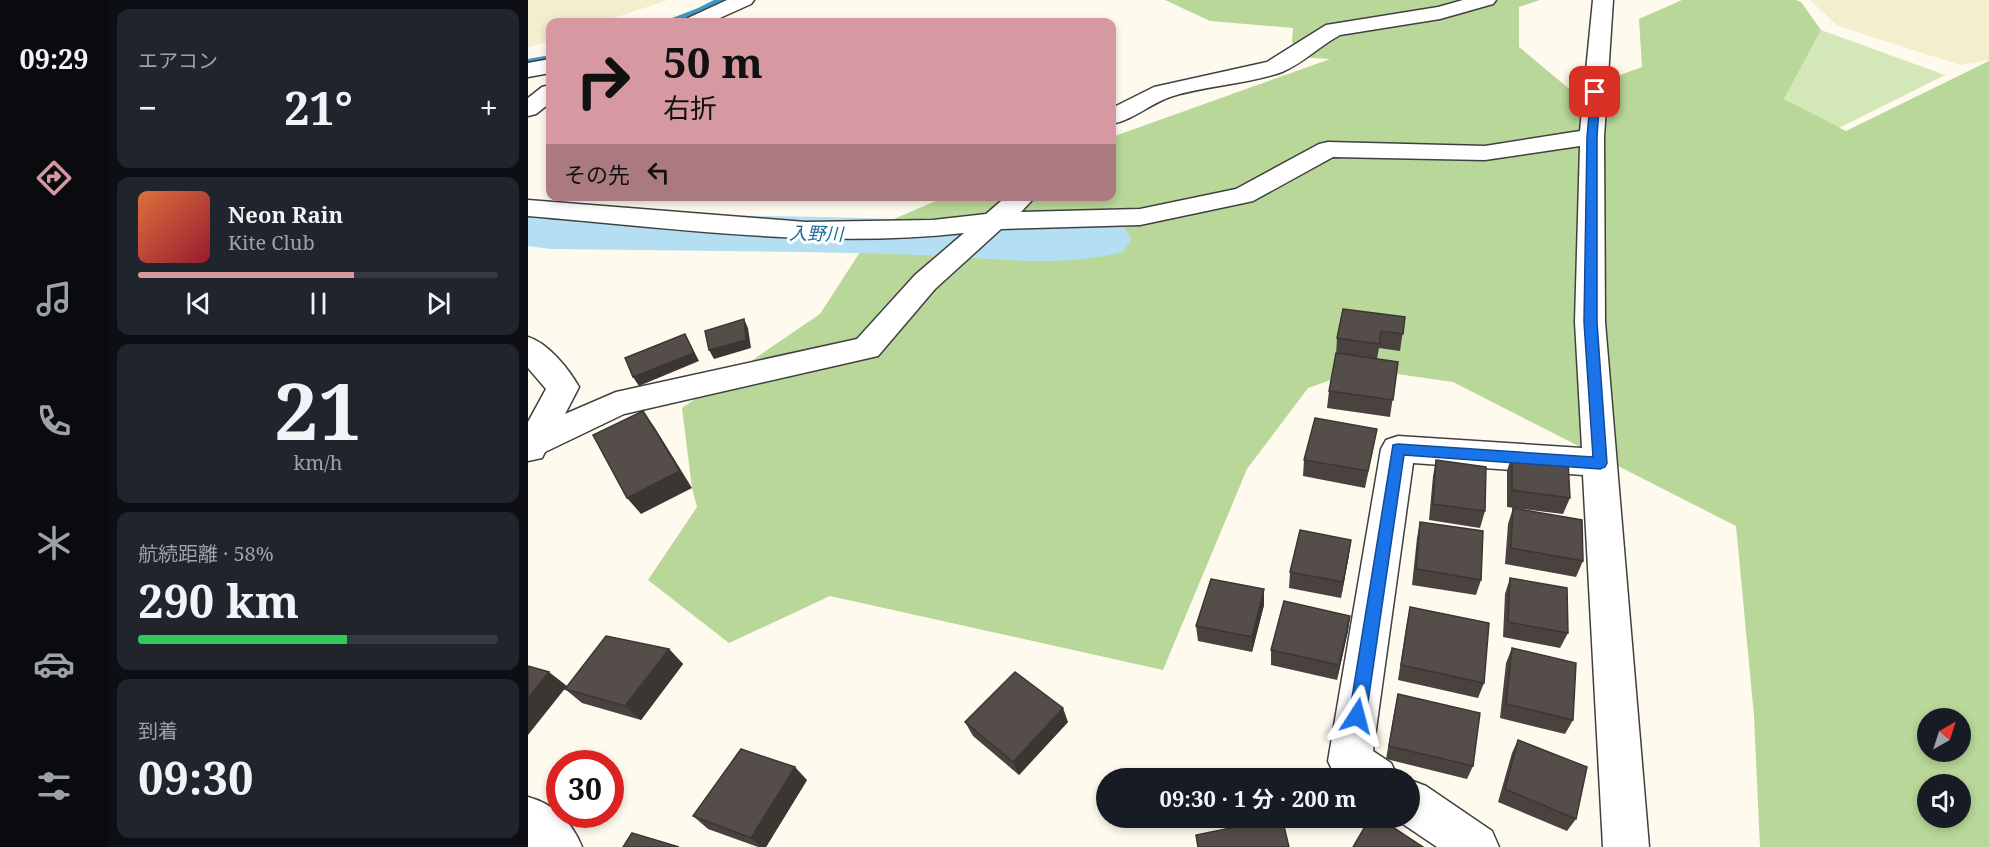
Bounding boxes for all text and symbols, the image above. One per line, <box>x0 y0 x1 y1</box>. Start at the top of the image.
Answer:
text: 50 m <box>663 33 763 90</box>
text: 09:29 <box>19 40 89 77</box>
icon: right <box>564 42 642 120</box>
text: エアコン <box>138 47 218 74</box>
pin <box>1569 66 1620 117</box>
icon: arrive <box>1578 75 1611 108</box>
text: 21° <box>284 77 353 138</box>
text: − <box>138 85 157 130</box>
text: + <box>480 85 498 130</box>
text: 右折 <box>663 89 717 126</box>
icon: left <box>642 156 675 189</box>
icon: directions <box>33 157 75 199</box>
text: その先 <box>564 159 630 189</box>
text: Neon Rain <box>228 199 343 229</box>
water label: 入野川 <box>789 221 845 246</box>
text: Kite Club <box>228 229 315 256</box>
icon: music <box>33 278 75 320</box>
icon: previous <box>182 287 215 320</box>
icon: pause <box>302 287 335 320</box>
icon: next <box>422 287 455 320</box>
text: 21 <box>274 357 362 463</box>
icon: phone <box>33 400 75 442</box>
text: km/h <box>293 449 343 476</box>
icon: climate <box>33 522 75 564</box>
text: 航続距離 · 58% <box>138 540 274 567</box>
text: 290 km <box>138 570 299 631</box>
icon: car <box>33 643 75 685</box>
position arrow <box>1325 684 1389 748</box>
north arrow <box>1917 708 1971 762</box>
map controls <box>1917 708 1971 828</box>
text: 到着 <box>138 717 178 744</box>
text: 09:30 <box>138 747 253 808</box>
speed limit sign: 30 <box>546 750 624 828</box>
icon: filters <box>33 765 75 807</box>
button: sound <box>1917 774 1971 828</box>
text: 09:30 · 1 分 · 200 m <box>1159 783 1357 813</box>

